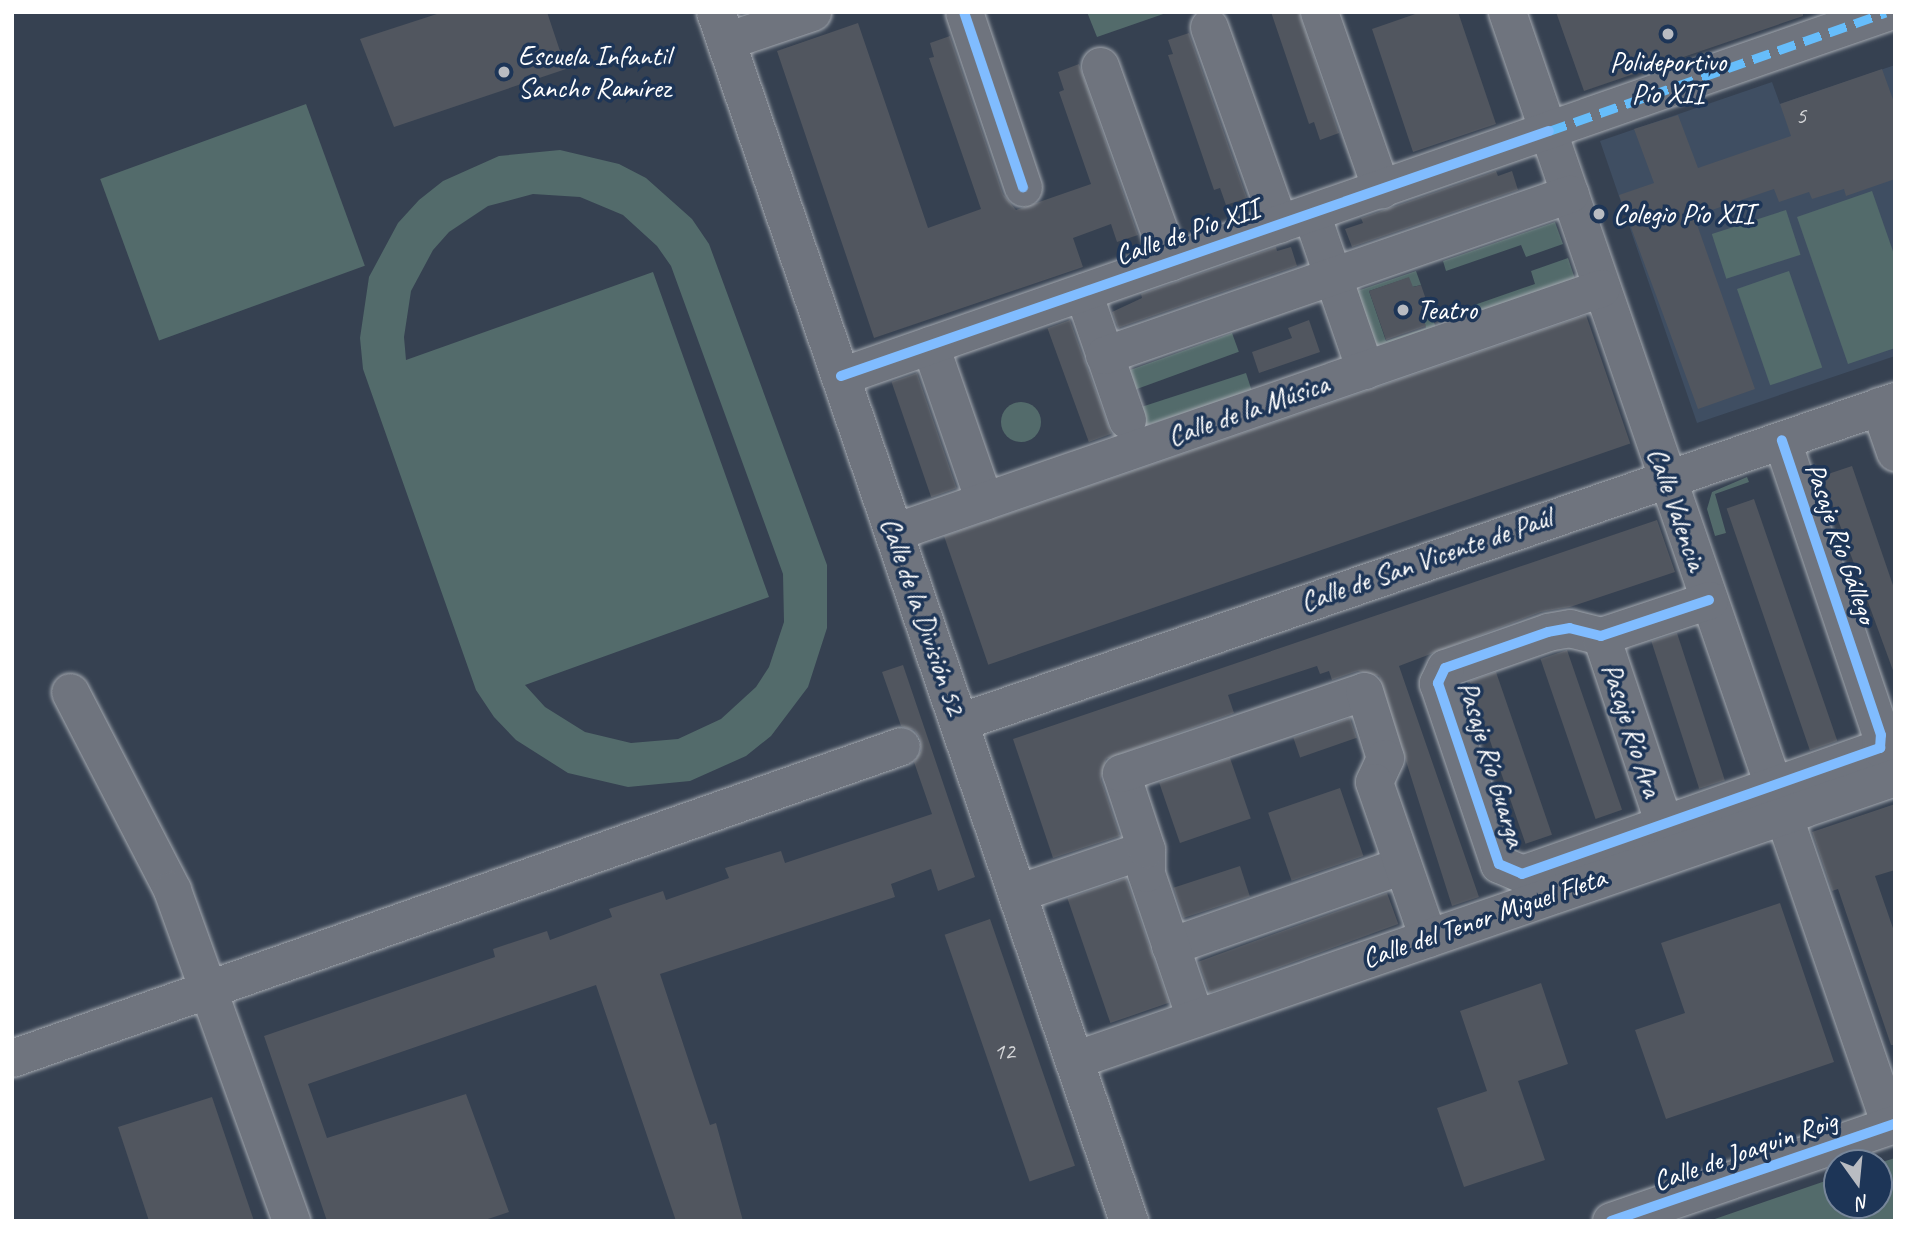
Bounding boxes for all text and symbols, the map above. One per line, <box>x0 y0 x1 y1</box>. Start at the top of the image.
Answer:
marker: Polideportivo Pío XII <box>1660 26 1676 42</box>
place label: Escuela Infantil Sancho Ramírez <box>518 39 671 105</box>
place label: Polideportivo Pío XII <box>1610 45 1726 111</box>
marker: Escuela Infantil Sancho Ramírez <box>496 64 512 80</box>
house number: 5 <box>1796 102 1806 130</box>
street label: Calle de Pío XII <box>1111 192 1263 272</box>
place label: Colegio Pío XII <box>1613 197 1754 231</box>
marker: Colegio Pío XII <box>1591 206 1607 222</box>
place label: Teatro <box>1417 293 1477 327</box>
marker: Teatro <box>1395 302 1411 318</box>
street label: Calle de la Música <box>1163 367 1333 453</box>
street label: Calle Valencia <box>1640 442 1714 576</box>
street label: Pasaje Río Gállego <box>1798 458 1884 628</box>
street label: Calle de San Vicente de Paúl <box>1296 501 1556 619</box>
street label: Calle de la División 52 <box>873 513 973 719</box>
street label: Pasaje Río Ara <box>1594 659 1670 801</box>
street label: Pasaje Río Guarga <box>1451 678 1533 850</box>
street label: Calle del Tenor Miguel Fleta <box>1358 861 1610 975</box>
house number: 12 <box>993 1038 1015 1066</box>
street label: Calle de Joaquin Roig <box>1649 1104 1841 1198</box>
north arrow <box>1823 1149 1893 1219</box>
text: N <box>1854 1189 1872 1215</box>

